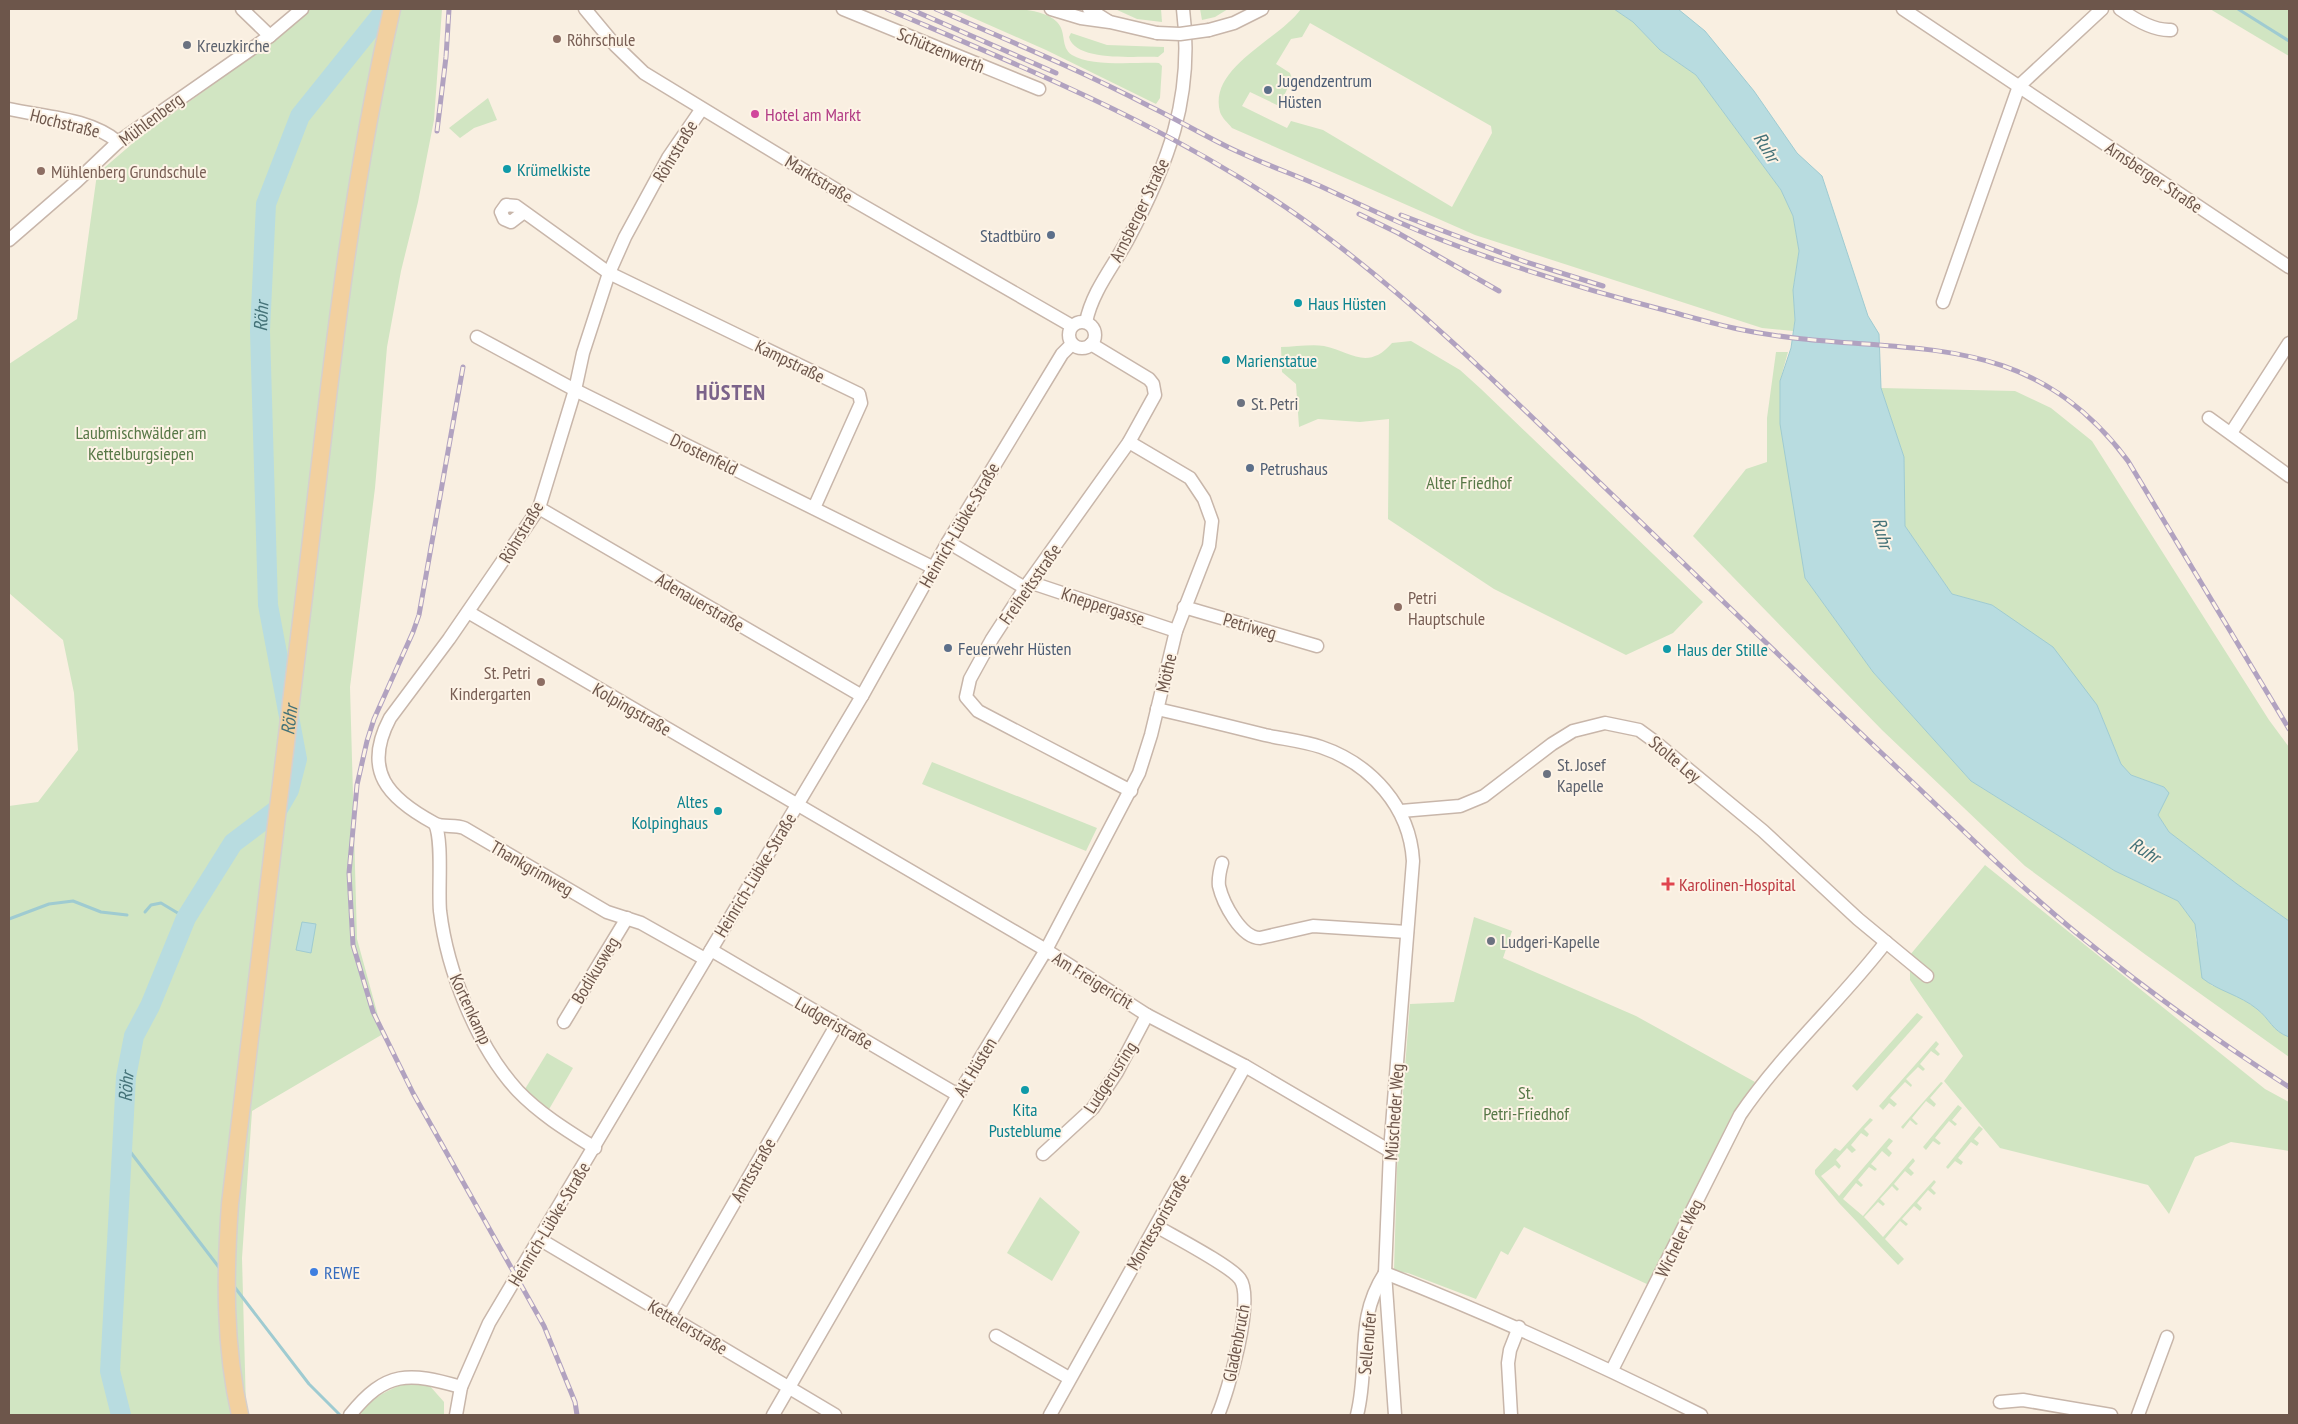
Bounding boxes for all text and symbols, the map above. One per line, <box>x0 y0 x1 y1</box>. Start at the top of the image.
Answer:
street label: Schützenwerth <box>894 22 988 78</box>
place label: Röhrschule <box>567 28 635 51</box>
marker: Röhrschule <box>551 33 563 45</box>
place label: Kreuzkirche <box>197 34 270 57</box>
marker: Kreuzkirche <box>181 39 193 51</box>
place label: Jugendzentrum Hüsten <box>1277 69 1372 113</box>
marker: Jugendzentrum Hüsten <box>1262 84 1274 96</box>
street label: Mühlenberg <box>114 87 188 151</box>
street label: Hochstraße <box>28 103 102 143</box>
place label: Hotel am Markt <box>765 103 861 126</box>
marker: Hotel am Markt <box>749 108 761 120</box>
street label: Röhrstraße <box>648 116 702 186</box>
water label: Ruhr <box>1749 128 1787 169</box>
street label: Arnsberger Straße <box>2101 136 2207 218</box>
street label: Marktstraße <box>781 150 857 208</box>
street label: Arnsberger Straße <box>1104 154 1174 266</box>
place label: Krümelkiste <box>517 158 591 181</box>
place label: Mühlenberg Grundschule <box>51 160 207 183</box>
marker: Krümelkiste <box>501 163 513 175</box>
marker: Mühlenberg Grundschule <box>35 165 47 177</box>
place label: Stadtbüro <box>980 224 1041 247</box>
marker: Stadtbüro <box>1045 229 1057 241</box>
place label: Haus Hüsten <box>1308 292 1386 315</box>
marker: Haus Hüsten <box>1292 297 1304 309</box>
water label: Röhr <box>248 298 274 332</box>
street label: Kampstraße <box>751 334 829 388</box>
place label: Marienstatue <box>1236 349 1317 372</box>
marker: Marienstatue <box>1220 354 1232 366</box>
district label: HÜSTEN <box>696 378 766 406</box>
place label: St. Petri <box>1251 392 1298 415</box>
marker: St. Petri <box>1235 397 1247 409</box>
park label: Laubmischwälder am Kettelburgsiepen <box>76 421 207 465</box>
street label: Drostenfeld <box>666 428 742 480</box>
place label: Petrushaus <box>1260 457 1328 480</box>
street label: Heinrich-Lübke-Straße <box>914 458 1004 592</box>
marker: Petrushaus <box>1244 462 1256 474</box>
park label: Alter Friedhof <box>1426 471 1513 494</box>
street label: Röhrstraße <box>494 497 548 567</box>
water label: Ruhr <box>1867 515 1899 554</box>
street label: Freiheitsstraße <box>994 539 1066 629</box>
street label: Adenauerstraße <box>652 567 748 637</box>
street label: Kneppergasse <box>1058 582 1148 630</box>
place label: Petri Hauptschule <box>1408 586 1485 630</box>
marker: Petri Hauptschule <box>1392 601 1404 613</box>
street label: Petriweg <box>1221 607 1279 645</box>
place label: Feuerwehr Hüsten <box>958 637 1071 660</box>
place label: Haus der Stille <box>1677 638 1768 661</box>
marker: Feuerwehr Hüsten <box>942 642 954 654</box>
marker: Haus der Stille <box>1661 643 1673 655</box>
street label: Möthe <box>1150 651 1182 695</box>
place label: St. Petri Kindergarten <box>450 661 531 705</box>
marker: St. Petri Kindergarten <box>535 676 547 688</box>
street label: Kolpingstraße <box>589 677 675 741</box>
water label: Röhr <box>275 700 303 736</box>
street label: Stolte Ley <box>1644 731 1706 788</box>
place label: St. Josef Kapelle <box>1557 753 1607 797</box>
marker: St. Josef Kapelle <box>1541 768 1553 780</box>
place label: Altes Kolpinghaus <box>631 790 708 834</box>
marker: Altes Kolpinghaus <box>712 805 724 817</box>
street label: Heinrich-Lübke-Straße <box>709 809 801 941</box>
water label: Ruhr <box>2126 832 2167 870</box>
street label: Thankgrimweg <box>487 835 577 901</box>
place label: Karolinen-Hospital <box>1679 873 1796 896</box>
marker: Karolinen-Hospital <box>1661 877 1675 891</box>
place label: Ludgeri-Kapelle <box>1501 930 1600 953</box>
street label: Bodikusweg <box>566 932 624 1008</box>
marker: Ludgeri-Kapelle <box>1485 935 1497 947</box>
street label: Am Freigericht <box>1048 946 1138 1014</box>
street label: Kortenkamp <box>445 970 497 1048</box>
street label: Ludgeristraße <box>791 991 877 1055</box>
street label: Alt Hüsten <box>948 1033 1002 1101</box>
street label: Ludgerusring <box>1078 1037 1142 1117</box>
street label: Müscheder Weg <box>1379 1063 1409 1161</box>
water label: Röhr <box>113 1067 139 1103</box>
park label: St. Petri-Friedhof <box>1483 1081 1570 1125</box>
marker: Kita Pusteblume <box>1019 1084 1031 1096</box>
place label: Kita Pusteblume <box>989 1098 1061 1142</box>
street label: Amtsstraße <box>725 1134 781 1206</box>
street label: Heinrich-Lübke-Straße <box>503 1158 595 1290</box>
street label: Montessoristraße <box>1121 1170 1195 1274</box>
street label: Wicheler Weg <box>1650 1195 1708 1281</box>
place label: REWE <box>324 1261 360 1284</box>
marker: REWE <box>308 1266 320 1278</box>
street label: Kettelerstraße <box>644 1294 732 1360</box>
street label: Gladenbruch <box>1217 1302 1255 1384</box>
street label: Sellenufer <box>1353 1310 1381 1376</box>

